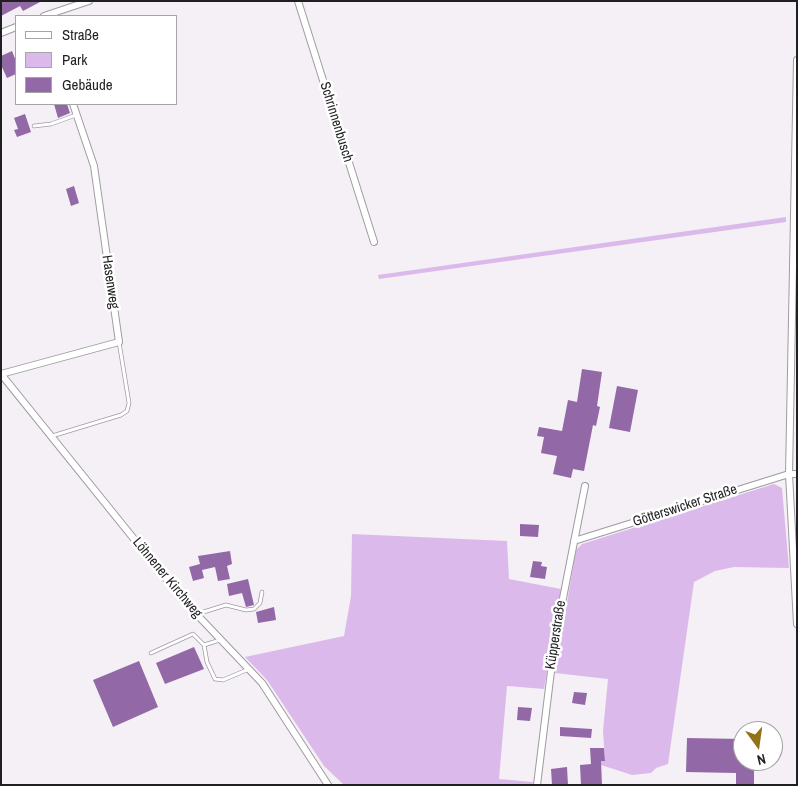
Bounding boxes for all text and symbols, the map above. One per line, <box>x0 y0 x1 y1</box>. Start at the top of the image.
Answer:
legend <box>15 15 178 105</box>
text: Straße <box>62 24 99 45</box>
text: Park <box>62 49 87 70</box>
text: Gebäude <box>62 74 113 95</box>
street label: Schrinnenbusch <box>316 80 356 164</box>
street label: Hasenweg <box>98 254 122 310</box>
street label: Götterswicker Straße <box>631 481 739 531</box>
street label: Löhnener Kirchweg <box>129 534 205 622</box>
street label: Küpperstraße <box>542 599 570 671</box>
north arrow <box>733 721 783 771</box>
text: N <box>755 750 768 769</box>

